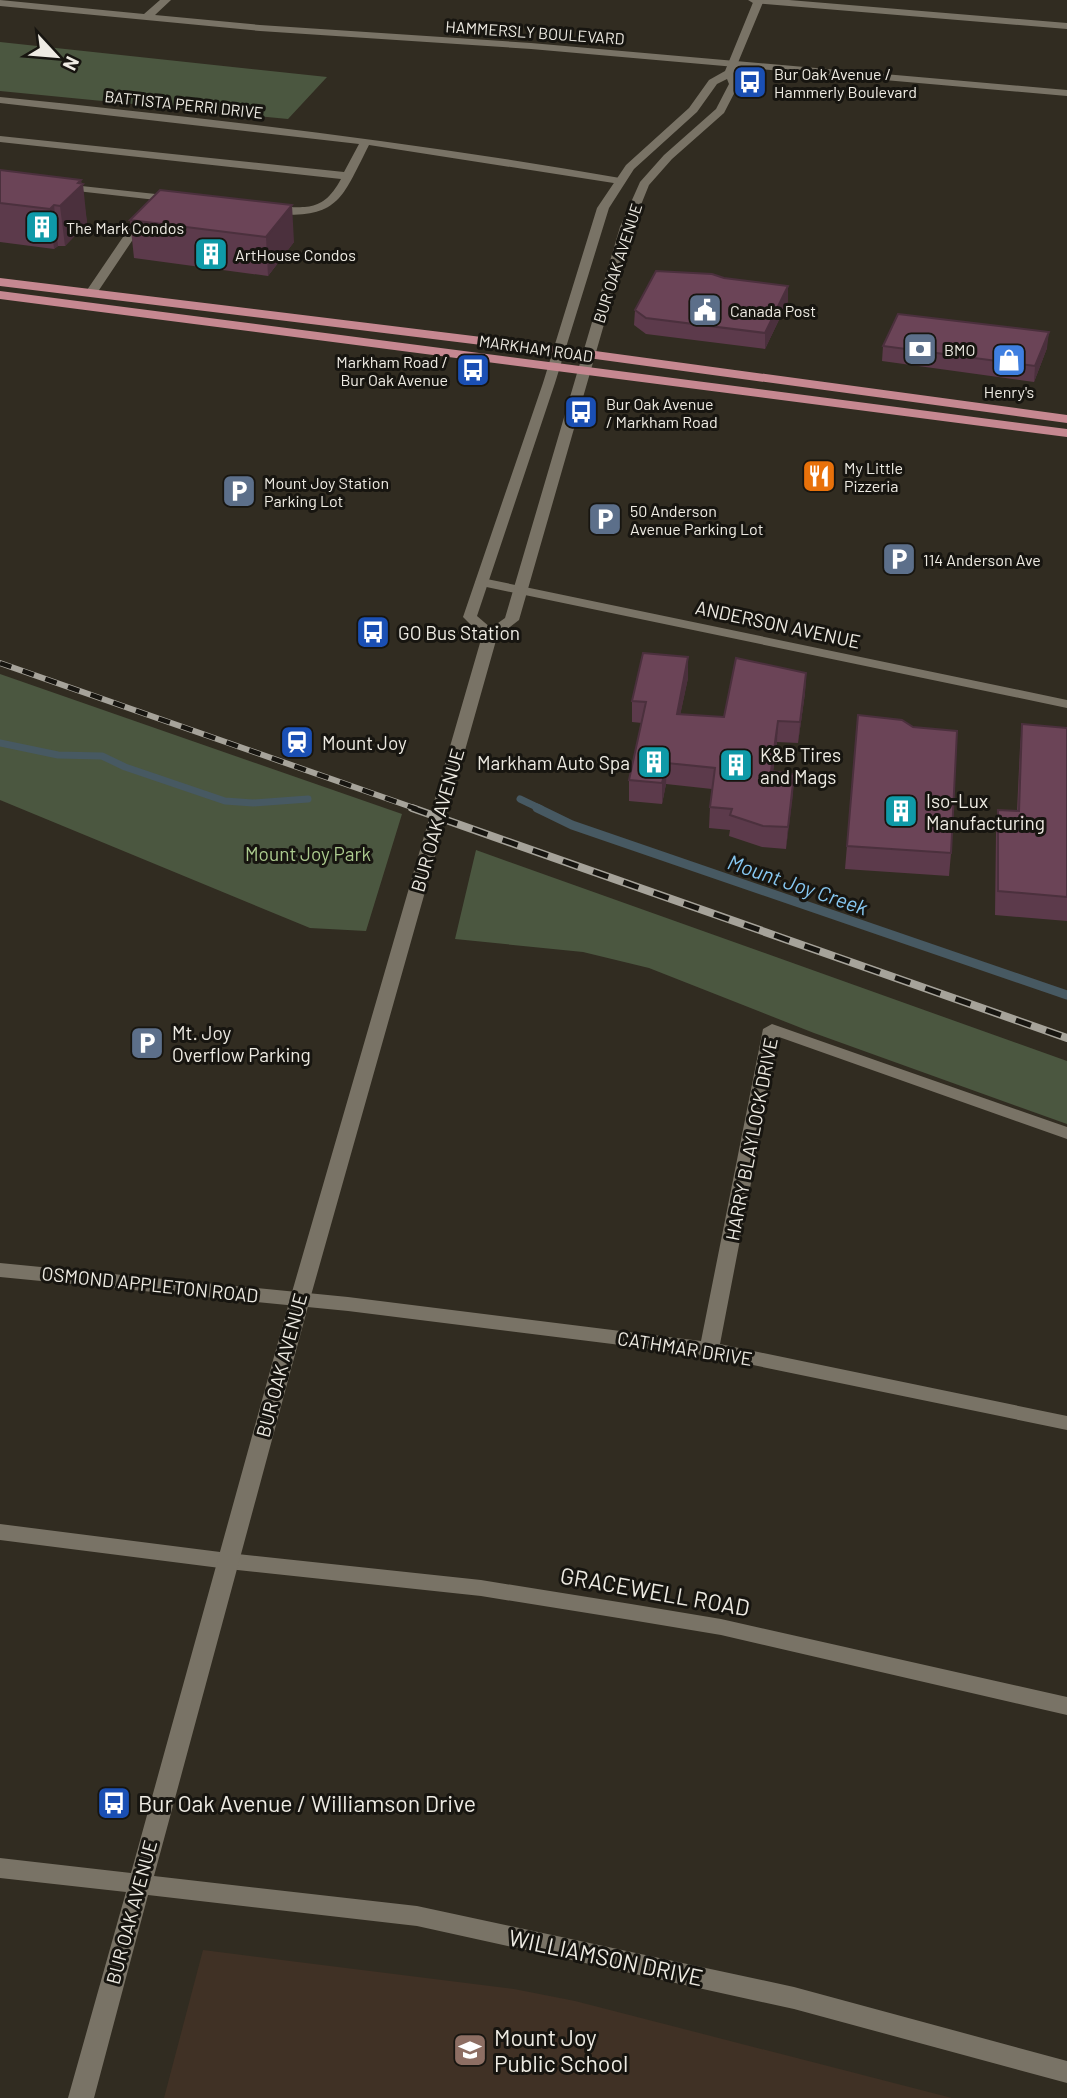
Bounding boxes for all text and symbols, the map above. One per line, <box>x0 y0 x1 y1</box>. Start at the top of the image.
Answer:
street label: HAMMERSLY BOULEVARD <box>445 16 625 48</box>
north arrow <box>21 21 91 91</box>
text: N <box>59 53 85 74</box>
bus stop icon: Bur Oak Avenue / Hammerly Boulevard <box>731 63 769 101</box>
place label: Bur Oak Avenue / Hammerly Boulevard <box>774 64 917 101</box>
street label: BATTISTA PERRI DRIVE <box>104 86 264 122</box>
street label: BUR OAK AVENUE <box>589 201 645 325</box>
building icon: The Mark Condos <box>23 208 61 246</box>
place label: The Mark Condos <box>66 218 184 237</box>
building icon: ArtHouse Condos <box>192 235 230 273</box>
place label: ArtHouse Condos <box>235 245 356 264</box>
public building icon: Canada Post <box>686 291 724 329</box>
place label: Canada Post <box>730 301 816 320</box>
bank icon: BMO <box>901 330 939 368</box>
street label: MARKHAM ROAD <box>478 331 594 365</box>
place label: BMO <box>944 340 975 359</box>
shop icon: Henry's <box>990 341 1028 379</box>
bus stop icon: Markham Road / Bur Oak Avenue <box>454 351 492 389</box>
place label: Markham Road / Bur Oak Avenue <box>336 352 448 389</box>
place label: Henry's <box>984 382 1034 401</box>
bus stop icon: Bur Oak Avenue / Markham Road <box>562 393 600 431</box>
place label: Bur Oak Avenue / Markham Road <box>606 394 718 431</box>
restaurant icon: My Little Pizzeria <box>800 457 838 495</box>
place label: My Little Pizzeria <box>844 458 903 495</box>
parking icon: Mount Joy Station Parking Lot <box>220 472 258 510</box>
place label: Mount Joy Station Parking Lot <box>264 473 389 510</box>
parking icon: 50 Anderson Avenue Parking Lot <box>586 500 624 538</box>
place label: 50 Anderson Avenue Parking Lot <box>630 501 764 538</box>
parking icon: 114 Anderson Ave <box>880 540 918 578</box>
place label: 114 Anderson Ave <box>923 550 1041 569</box>
street label: ANDERSON AVENUE <box>693 595 863 653</box>
bus stop icon: GO Bus Station <box>354 613 392 651</box>
place label: GO Bus Station <box>398 621 520 644</box>
station icon: Mount Joy <box>278 723 316 761</box>
place label: Mount Joy <box>322 731 407 754</box>
building icon: Markham Auto Spa <box>635 743 673 781</box>
place label: K&B Tires and Mags <box>760 743 841 788</box>
street label: BUR OAK AVENUE <box>406 746 468 894</box>
building icon: K&B Tires and Mags <box>717 746 755 784</box>
place label: Markham Auto Spa <box>477 751 630 774</box>
place label: Iso-Lux Manufacturing <box>926 789 1045 834</box>
building icon: Iso-Lux Manufacturing <box>882 792 920 830</box>
park label: Mount Joy Park <box>245 842 371 865</box>
water label: Mount Joy Creek <box>725 848 872 920</box>
place label: Mt. Joy Overflow Parking <box>172 1021 311 1066</box>
parking icon: Mt. Joy Overflow Parking <box>128 1024 166 1062</box>
street label: HARRY BLAYLOCK DRIVE <box>720 1036 782 1242</box>
street label: OSMOND APPLETON ROAD <box>40 1261 260 1307</box>
street label: BUR OAK AVENUE <box>251 1290 311 1440</box>
street label: CATHMAR DRIVE <box>616 1326 754 1370</box>
street label: GRACEWELL ROAD <box>558 1561 752 1621</box>
bus stop icon: Bur Oak Avenue / Williamson Drive <box>95 1784 133 1822</box>
place label: Bur Oak Avenue / Williamson Drive <box>138 1789 476 1817</box>
street label: BUR OAK AVENUE <box>101 1837 161 1987</box>
street label: WILLIAMSON DRIVE <box>506 1923 706 1991</box>
place label: Mount Joy Public School <box>494 2023 628 2077</box>
school or university icon: Mount Joy Public School <box>451 2031 489 2069</box>

